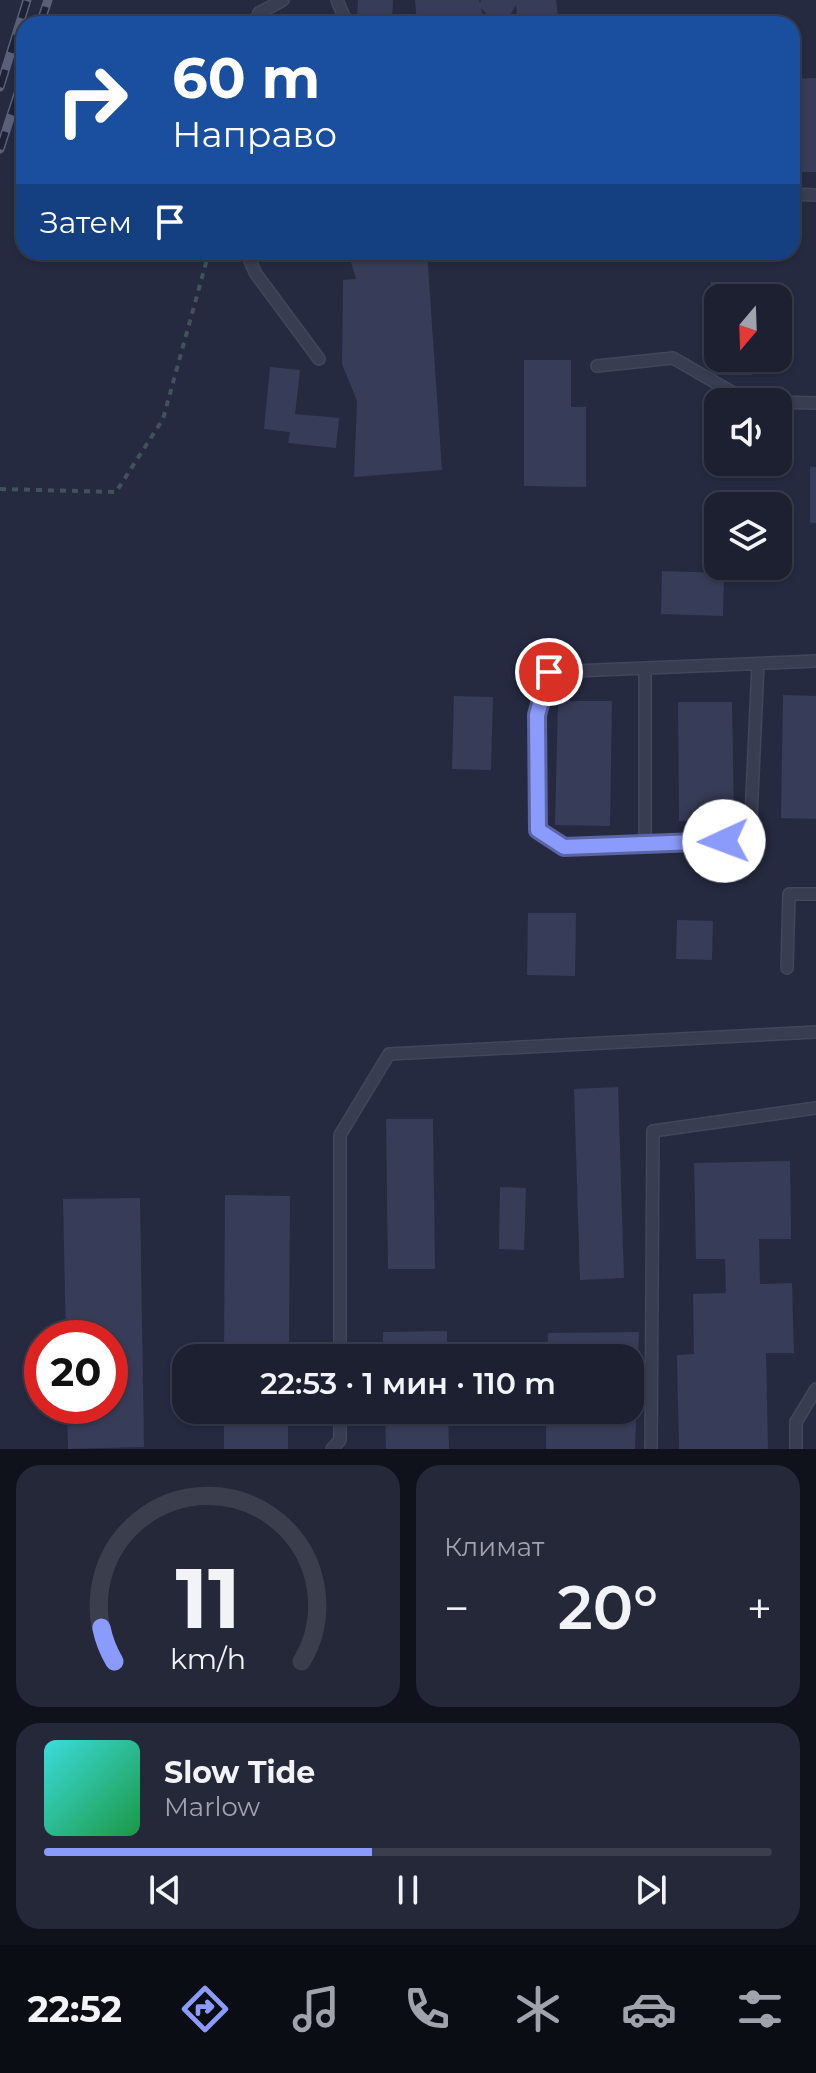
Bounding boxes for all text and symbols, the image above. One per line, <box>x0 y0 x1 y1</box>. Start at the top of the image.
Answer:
text: 60 m <box>172 44 320 112</box>
icon: right <box>40 48 144 152</box>
text: Направо <box>172 112 337 156</box>
icon: arrive <box>148 200 192 244</box>
text: Затем <box>40 204 132 241</box>
north arrow <box>704 284 792 372</box>
map controls <box>704 284 792 580</box>
button: sound <box>704 388 792 476</box>
button: layers <box>704 492 792 580</box>
pin <box>515 638 583 706</box>
icon: arrive <box>527 650 571 694</box>
position arrow <box>682 799 766 883</box>
speed limit sign: 20 <box>24 1320 128 1424</box>
text: 22:53 · 1 мин · 110 m <box>260 1365 556 1402</box>
text: Климат <box>444 1531 544 1563</box>
text: 11 <box>175 1547 241 1649</box>
text: 20° <box>558 1571 658 1644</box>
text: − <box>444 1581 469 1635</box>
text: + <box>747 1581 772 1635</box>
text: km/h <box>170 1641 246 1676</box>
text: Slow Tide <box>164 1754 315 1791</box>
text: Marlow <box>164 1791 260 1823</box>
icon: previous <box>143 1868 187 1912</box>
icon: pause <box>386 1868 430 1912</box>
icon: next <box>629 1868 673 1912</box>
icon: directions <box>177 1981 233 2037</box>
icon: music <box>288 1981 344 2037</box>
icon: phone <box>399 1981 455 2037</box>
icon: climate <box>510 1981 566 2037</box>
icon: car <box>621 1981 677 2037</box>
icon: filters <box>732 1981 788 2037</box>
text: 22:52 <box>28 1987 122 2031</box>

